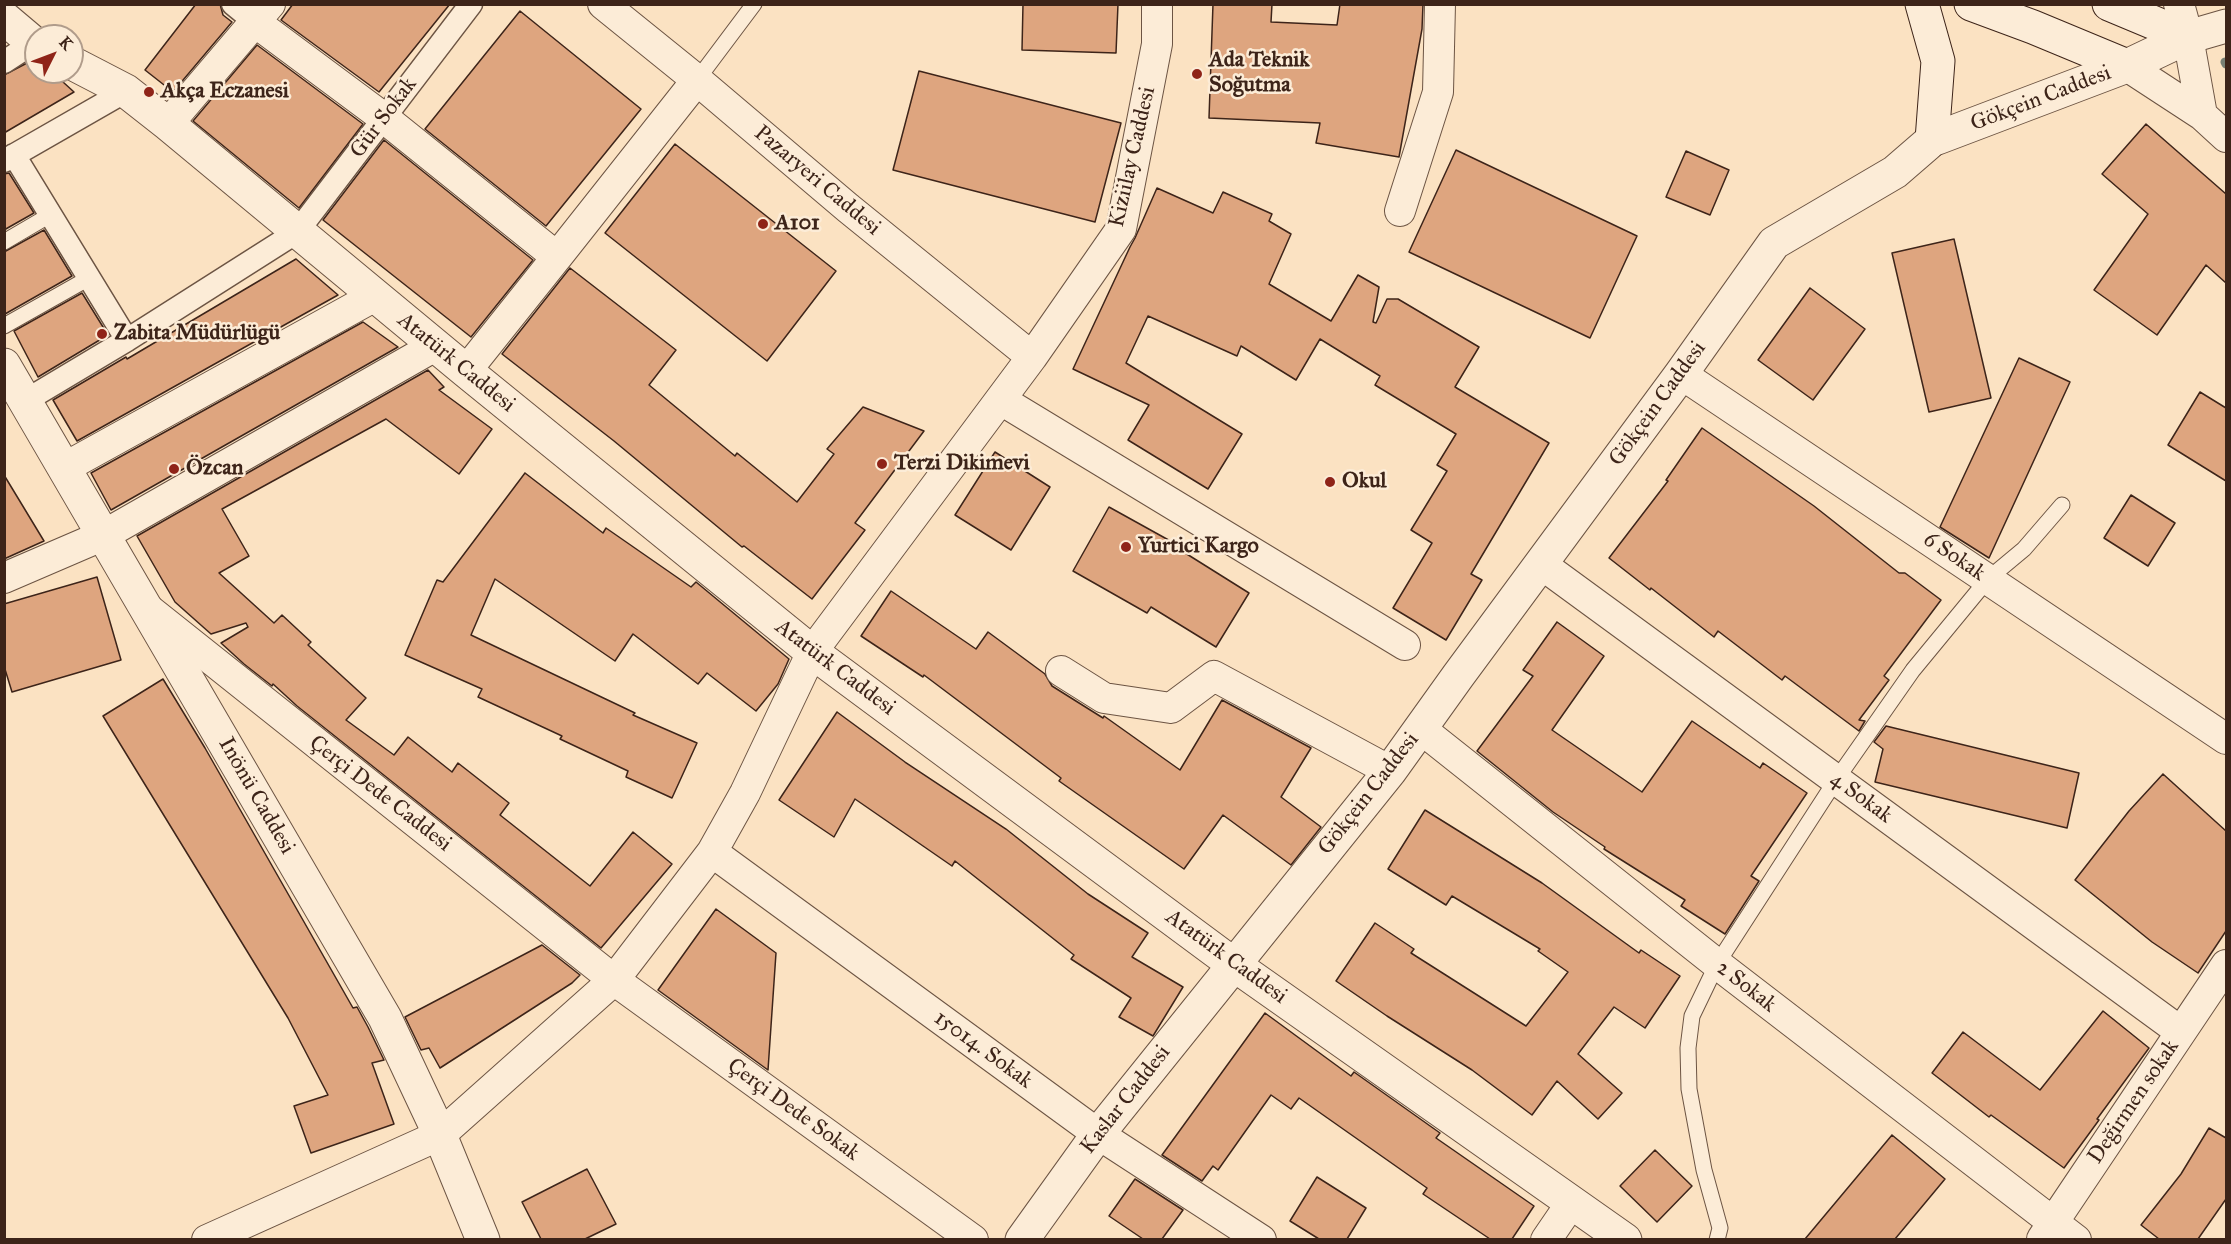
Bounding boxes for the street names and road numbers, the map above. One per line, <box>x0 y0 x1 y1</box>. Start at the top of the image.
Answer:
street label: Gökçein Caddesi <box>1967 60 2115 138</box>
street label: Gür Sokak <box>345 72 423 164</box>
street label: Kiziilay Caddesi <box>1104 84 1162 230</box>
street label: Pazaryeri Caddesi <box>748 120 886 242</box>
street label: Atatürk Caddesi <box>392 307 520 419</box>
street label: Gökçein Caddesi <box>1604 336 1712 472</box>
street label: 6 Sokak <box>1918 527 1990 587</box>
street label: Atatürk Caddesi <box>770 614 900 722</box>
street label: Gökçein Caddesi <box>1313 728 1425 860</box>
street label: Çerçi Dede Caddesi <box>304 730 456 858</box>
street label: Inönü Caddesi <box>212 733 300 859</box>
street label: 4 Sokak <box>1825 767 1897 829</box>
street label: Atatürk Caddesi <box>1160 904 1292 1010</box>
street label: 2 Sokak <box>1711 955 1781 1019</box>
street label: 15014. Sokak <box>928 1005 1038 1095</box>
street label: Değirmen sokak <box>2083 1035 2185 1169</box>
street label: Kaslar Caddesi <box>1075 1040 1177 1160</box>
street label: Çerçi Dede Sokak <box>722 1053 864 1167</box>

